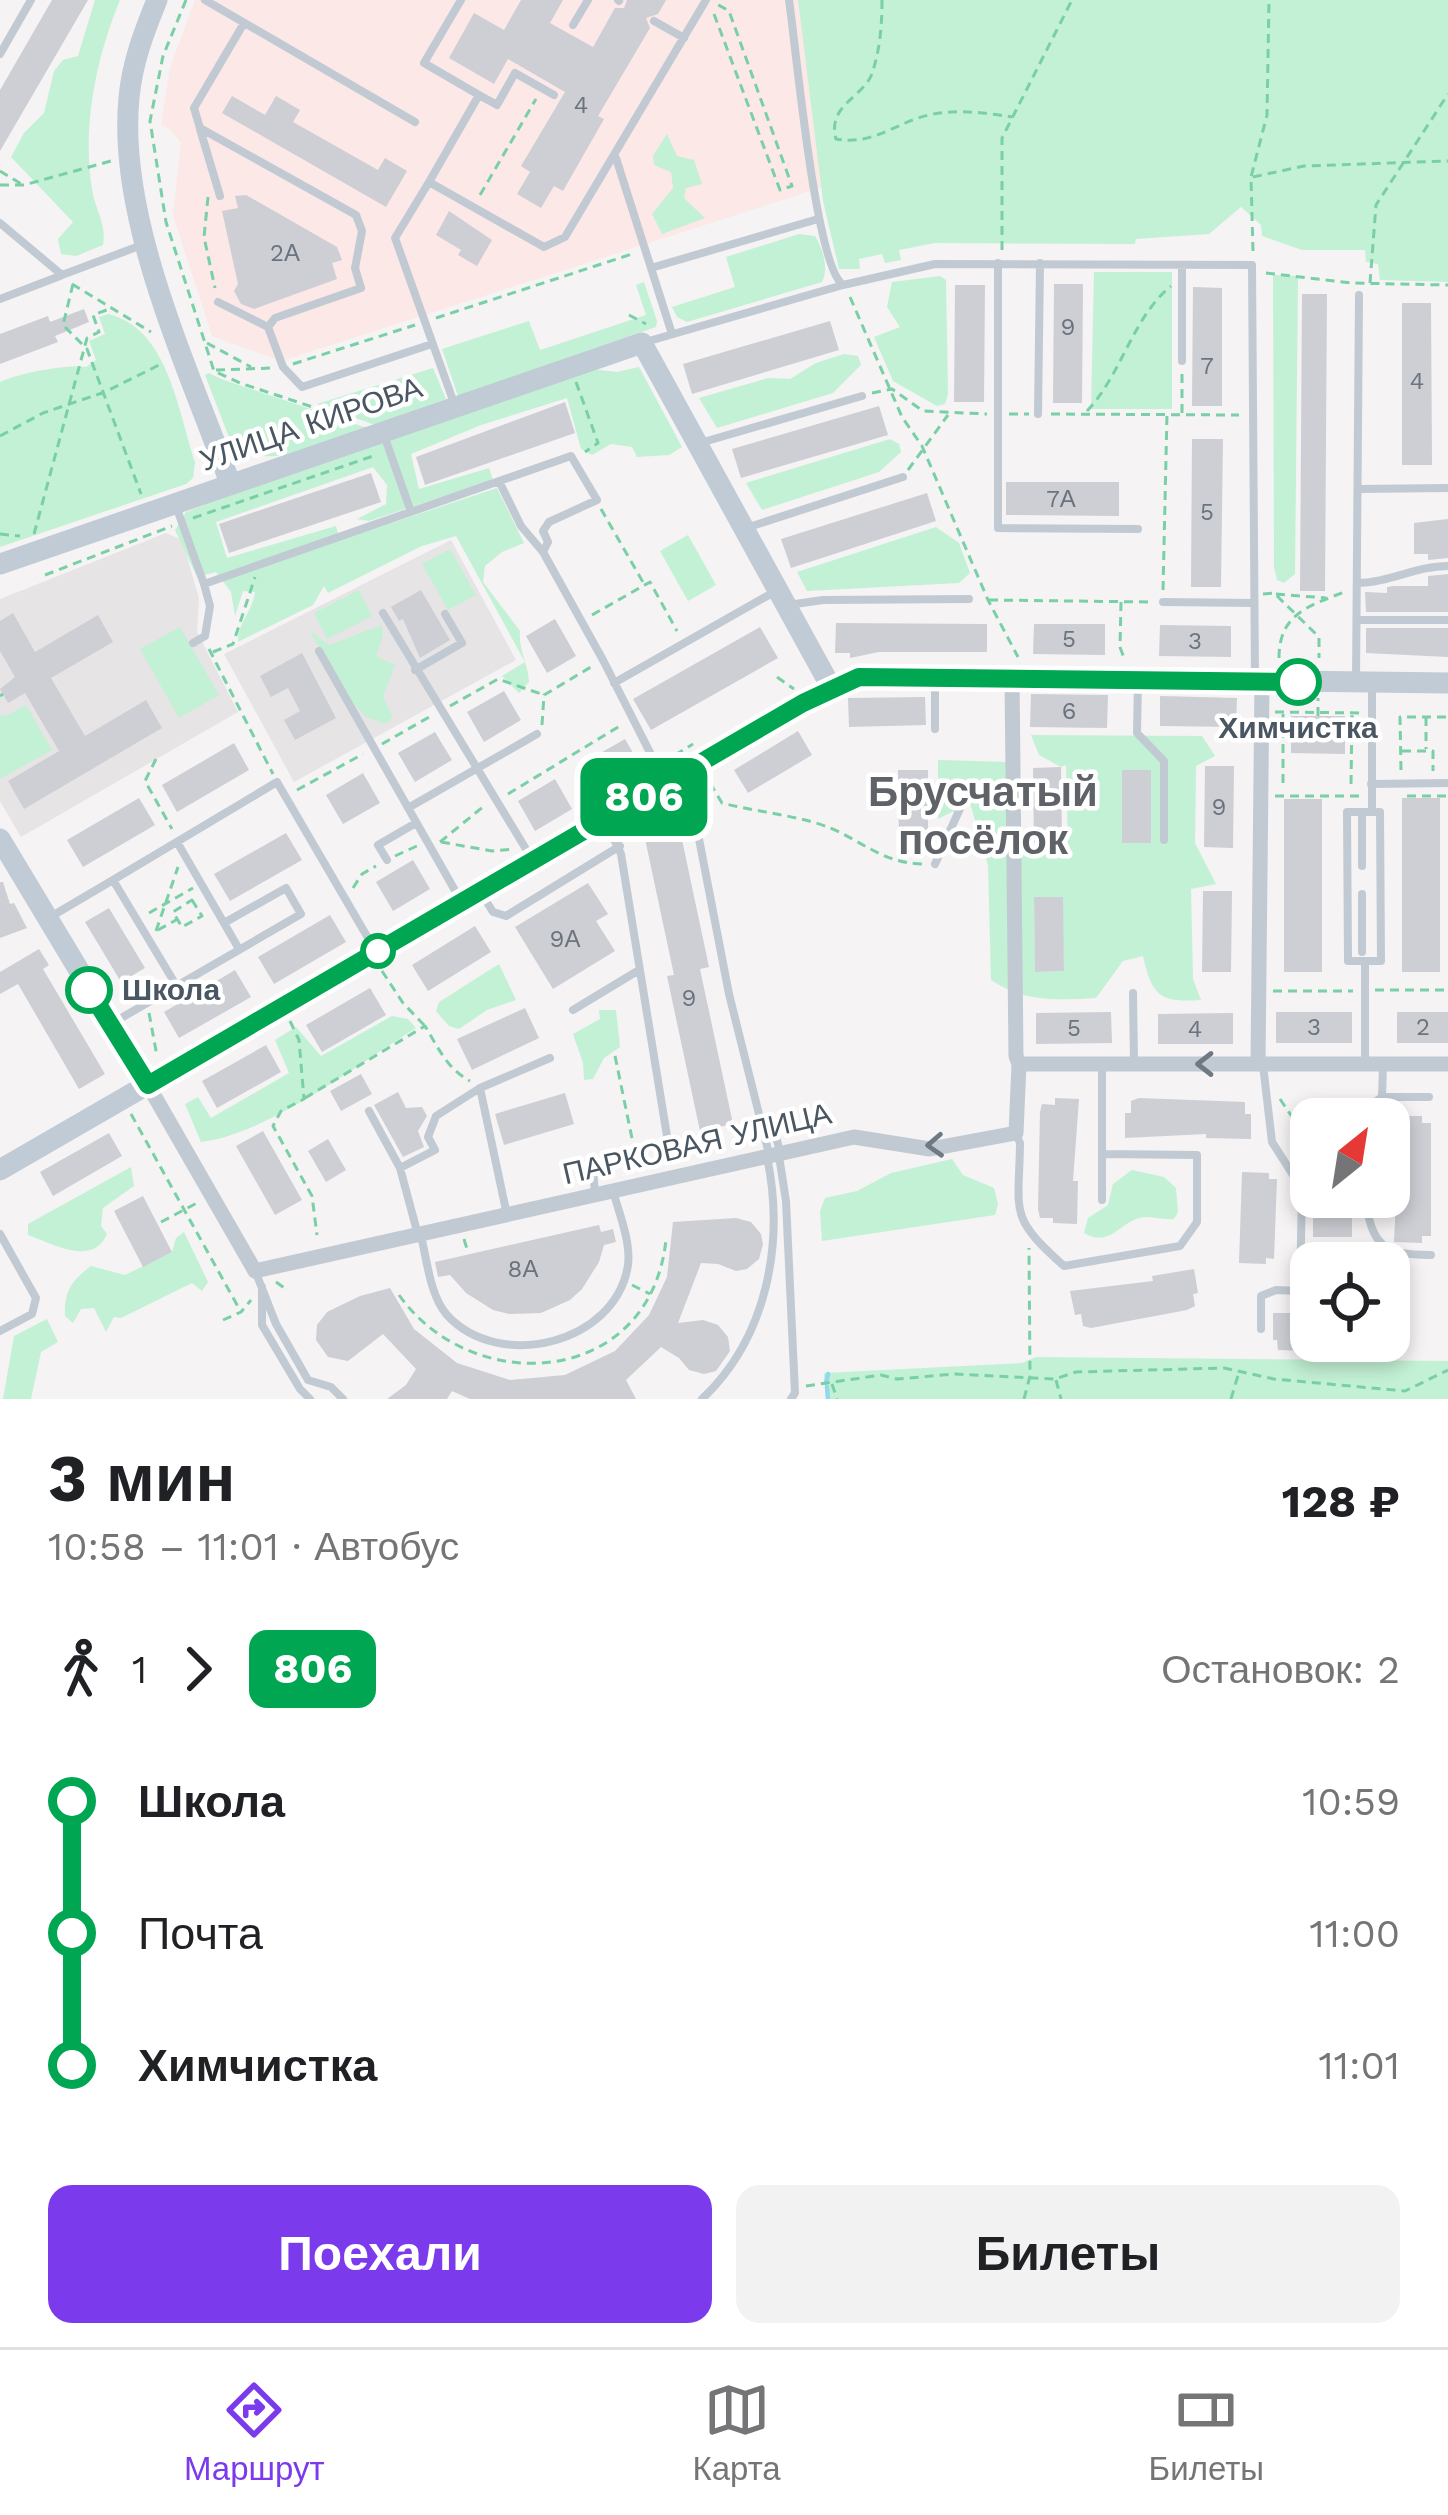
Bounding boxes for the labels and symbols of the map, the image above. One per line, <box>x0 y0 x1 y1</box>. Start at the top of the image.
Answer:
house number: 4 <box>574 91 588 119</box>
house number: 2А <box>270 239 300 267</box>
house number: 9 <box>1061 313 1075 341</box>
house number: 7 <box>1200 352 1214 380</box>
house number: 4 <box>1410 367 1424 395</box>
street label: УЛИЦА КИРОВА <box>195 369 426 478</box>
house number: 7А <box>1046 485 1076 513</box>
house number: 5 <box>1200 498 1214 526</box>
house number: 5 <box>1062 625 1076 653</box>
house number: 3 <box>1188 627 1202 655</box>
marker: Химчистка <box>1276 660 1320 704</box>
house number: 6 <box>1062 697 1076 725</box>
place label: Химчистка <box>1218 710 1378 745</box>
line badge: 806 <box>575 758 713 836</box>
district label: Брусчатый посёлок <box>868 767 1098 864</box>
house number: 9 <box>1212 793 1226 821</box>
house number: 9А <box>550 925 580 953</box>
unlabelled marker <box>362 935 394 967</box>
marker: Школа <box>67 968 111 1012</box>
place label: Школа <box>122 972 220 1007</box>
house number: 9 <box>682 984 696 1012</box>
house number: 3 <box>1307 1013 1321 1041</box>
house number: 2 <box>1416 1013 1430 1041</box>
house number: 5 <box>1067 1014 1081 1042</box>
house number: 4 <box>1188 1015 1202 1043</box>
one-way arrow <box>1195 1051 1213 1077</box>
street label: ПАРКОВАЯ УЛИЦА <box>559 1096 835 1191</box>
north arrow <box>1290 1098 1410 1218</box>
one-way arrow <box>925 1132 944 1158</box>
house number: 8А <box>508 1255 538 1283</box>

